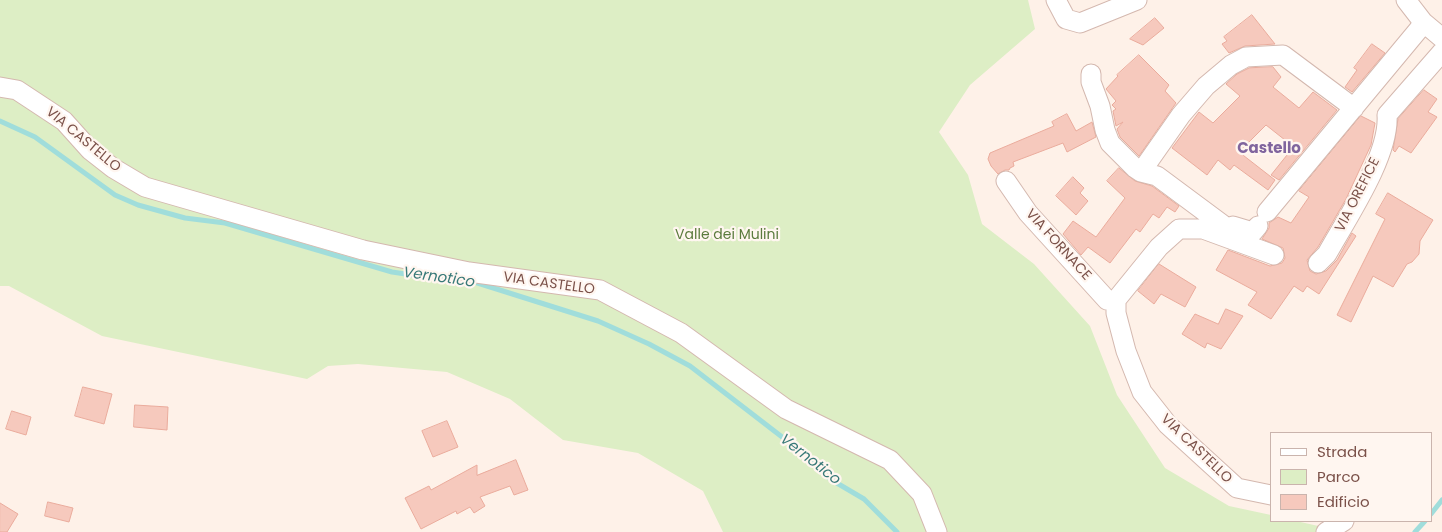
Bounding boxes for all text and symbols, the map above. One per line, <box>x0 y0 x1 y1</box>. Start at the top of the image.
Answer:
street label: VIA CASTELLO <box>42 104 124 176</box>
district label: Castello <box>1237 140 1301 158</box>
street label: VIA OREFICE <box>1332 155 1384 235</box>
street label: VIA FORNACE <box>1022 206 1094 284</box>
park label: Valle dei Mulini <box>675 227 779 243</box>
water label: Vernotico <box>402 264 476 292</box>
street label: VIA CASTELLO <box>502 269 596 299</box>
street label: VIA CASTELLO <box>1157 411 1235 487</box>
water label: Vernotico <box>776 431 844 489</box>
legend <box>1270 432 1432 522</box>
text: Strada <box>1317 441 1367 462</box>
text: Parco <box>1317 466 1360 487</box>
text: Edificio <box>1317 491 1370 512</box>

